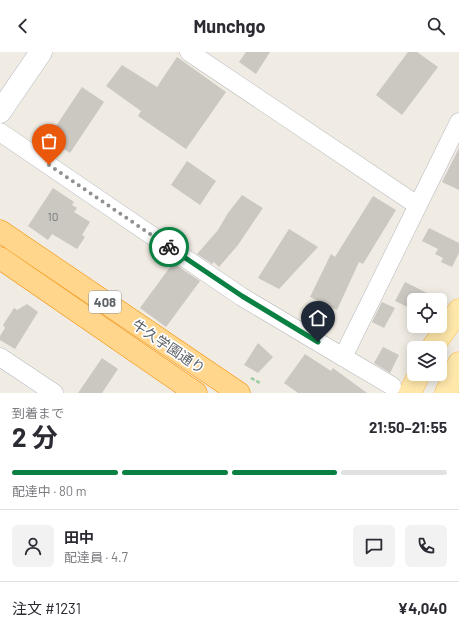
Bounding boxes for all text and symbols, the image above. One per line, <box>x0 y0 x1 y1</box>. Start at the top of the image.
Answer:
icon: back <box>12 15 34 37</box>
text: Munchgo <box>193 15 266 37</box>
icon: search <box>425 15 447 37</box>
pin <box>32 124 66 165</box>
icon: bag <box>38 130 60 152</box>
house number: 10 <box>48 209 58 223</box>
courier <box>149 227 189 267</box>
icon: bike <box>158 236 180 258</box>
road number: 408 <box>89 291 121 313</box>
map controls <box>407 293 447 381</box>
button: locate <box>407 293 447 333</box>
pin <box>301 301 335 342</box>
icon: home <box>307 307 329 329</box>
street label: 牛久学園通り <box>129 315 209 377</box>
button: layers <box>407 341 447 381</box>
text: 到着まで <box>12 405 64 421</box>
text: 21:50–21:55 <box>369 418 447 436</box>
text: 2 分 <box>12 421 58 452</box>
text: 配達中 · 80 m <box>12 483 86 499</box>
button: person <box>12 525 54 567</box>
button: chat <box>353 525 395 567</box>
button: phone <box>405 525 447 567</box>
text: 田中 <box>64 528 94 546</box>
text: 配達員 · 4.7 <box>64 549 128 565</box>
text: 注文 #1231 <box>12 599 81 617</box>
text: ¥4,040 <box>398 599 447 617</box>

